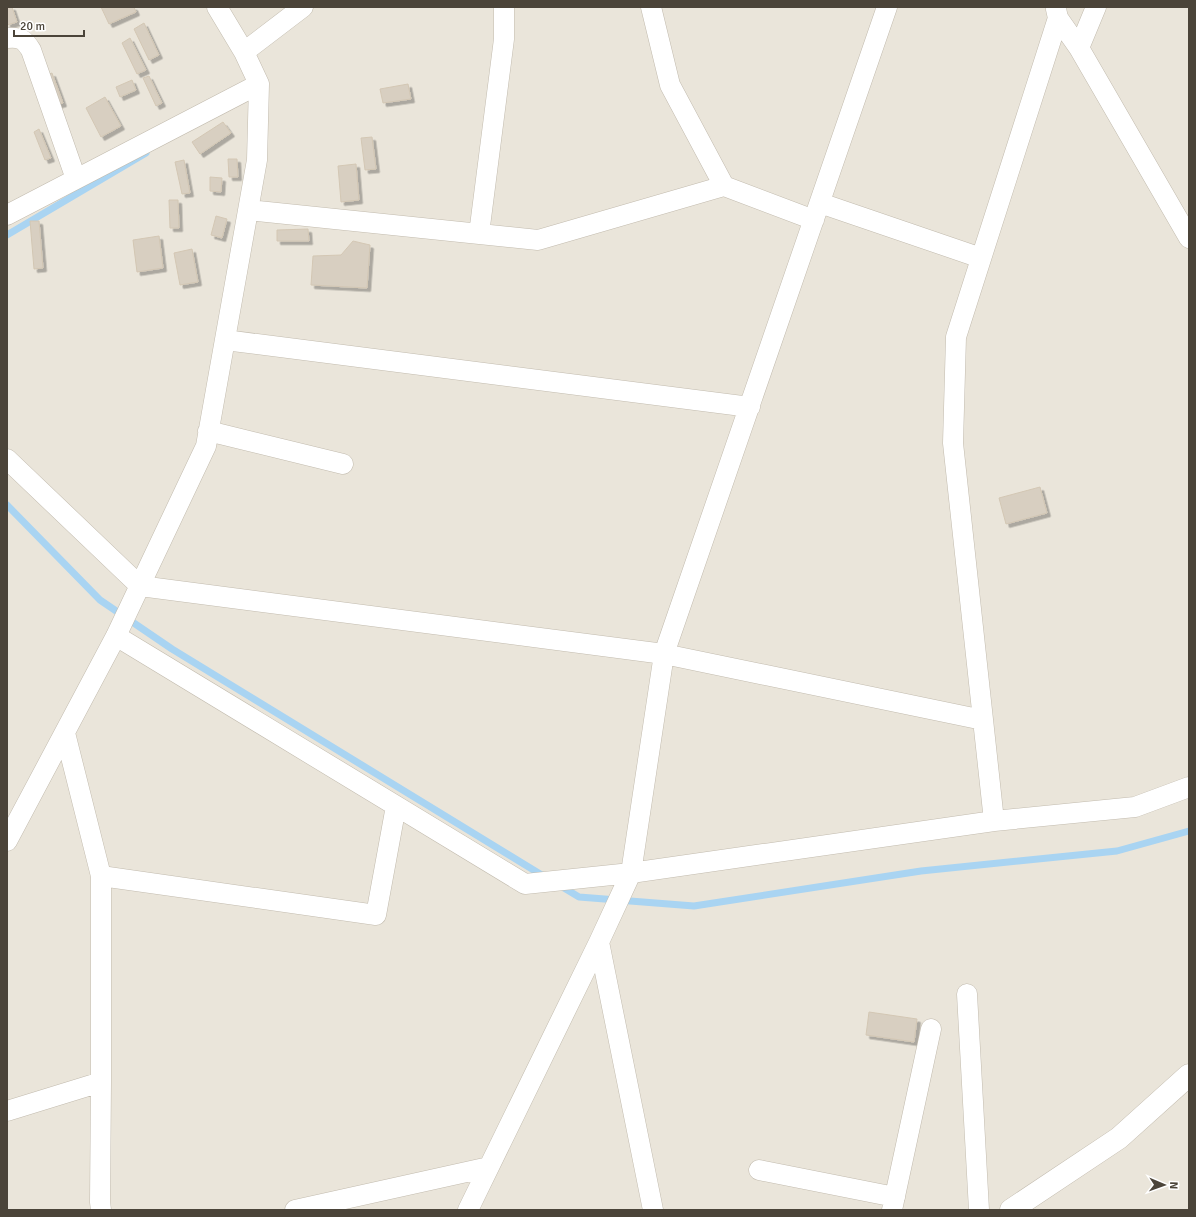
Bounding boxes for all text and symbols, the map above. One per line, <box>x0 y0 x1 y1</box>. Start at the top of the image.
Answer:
scale bar <box>14 12 84 38</box>
text: 20 m <box>20 19 45 34</box>
north arrow <box>1144 1165 1184 1205</box>
text: N <box>1167 1181 1180 1189</box>

